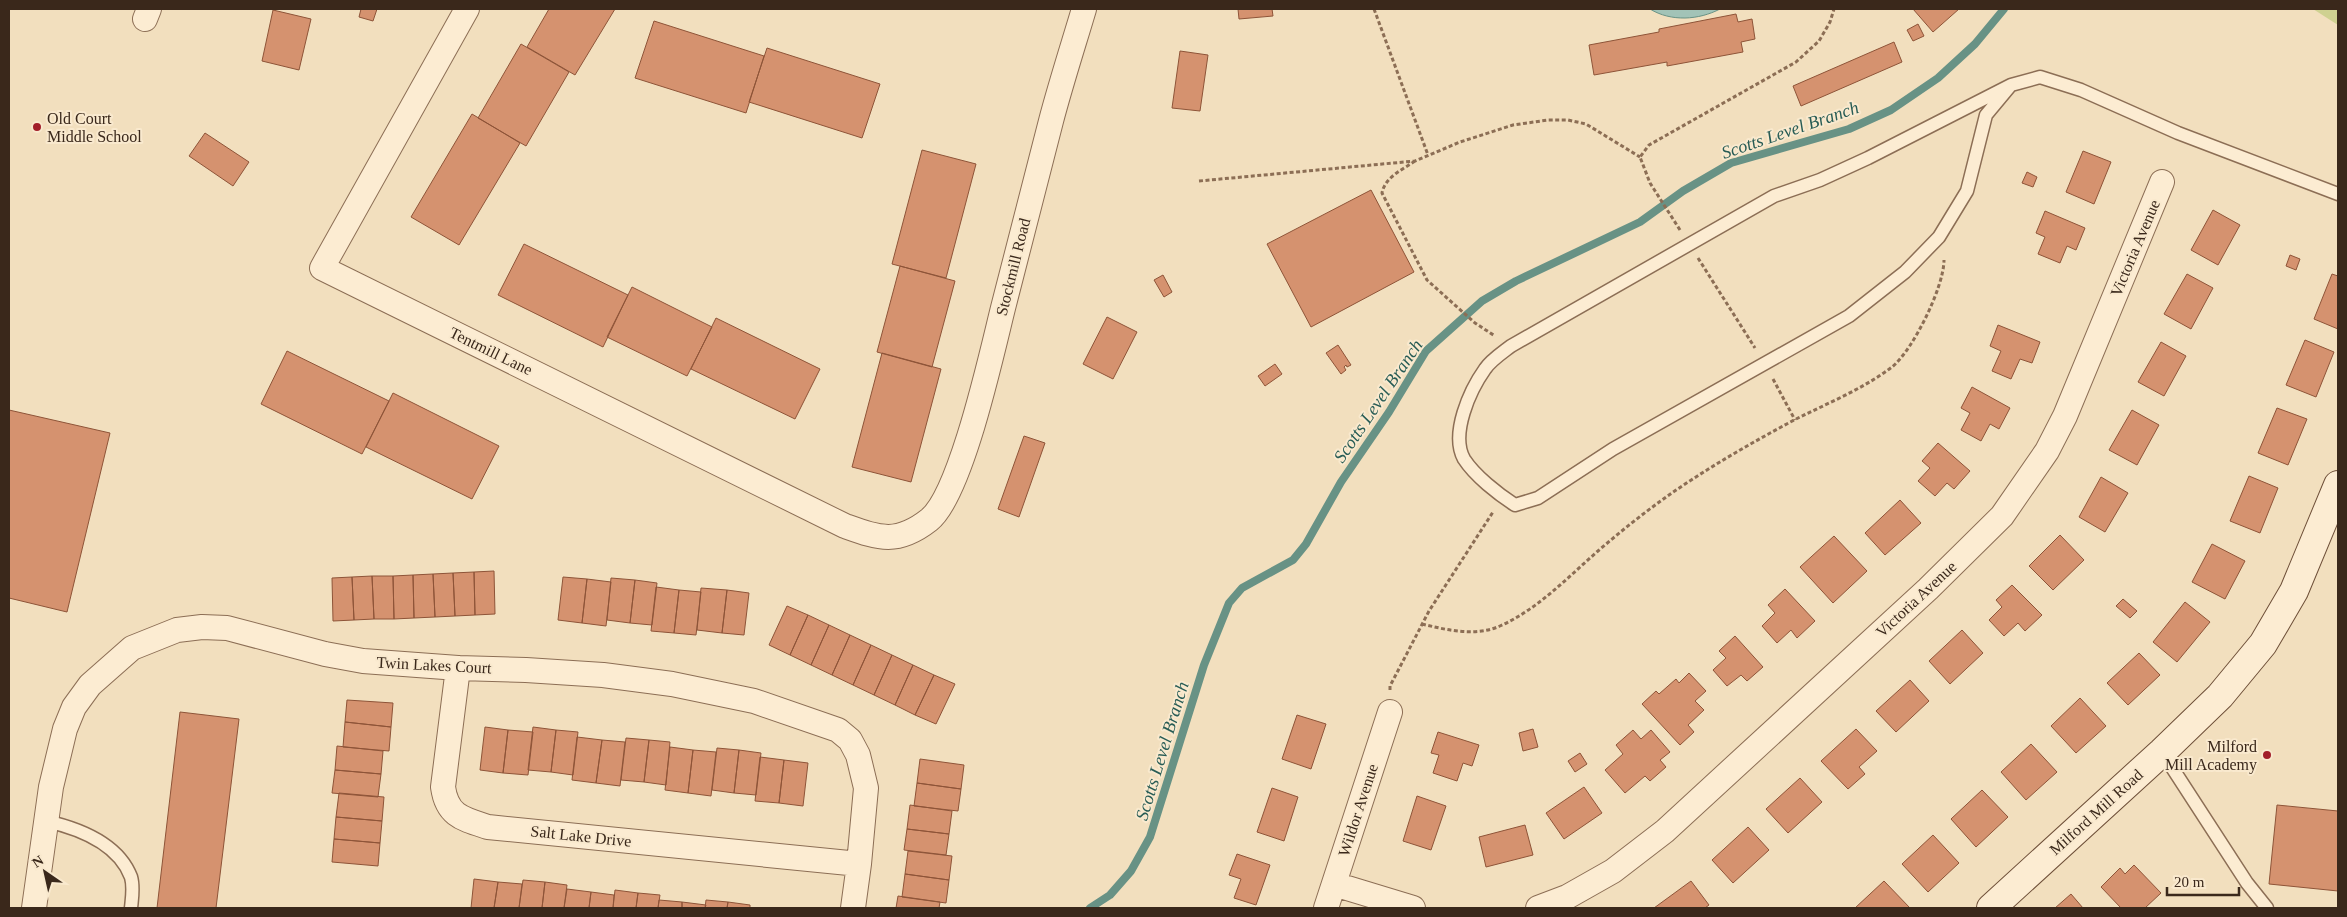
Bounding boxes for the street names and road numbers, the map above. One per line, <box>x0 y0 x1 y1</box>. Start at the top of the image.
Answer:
street label: Victoria Avenue <box>2107 197 2163 299</box>
street label: Stockmill Road <box>993 216 1033 318</box>
street label: Tentmill Lane <box>447 324 535 378</box>
street label: Victoria Avenue <box>1872 558 1960 640</box>
street label: Twin Lakes Court <box>376 653 493 677</box>
street label: Wildor Avenue <box>1335 762 1381 858</box>
street label: Milford Mill Road <box>2046 766 2146 858</box>
street label: Salt Lake Drive <box>530 822 632 850</box>

